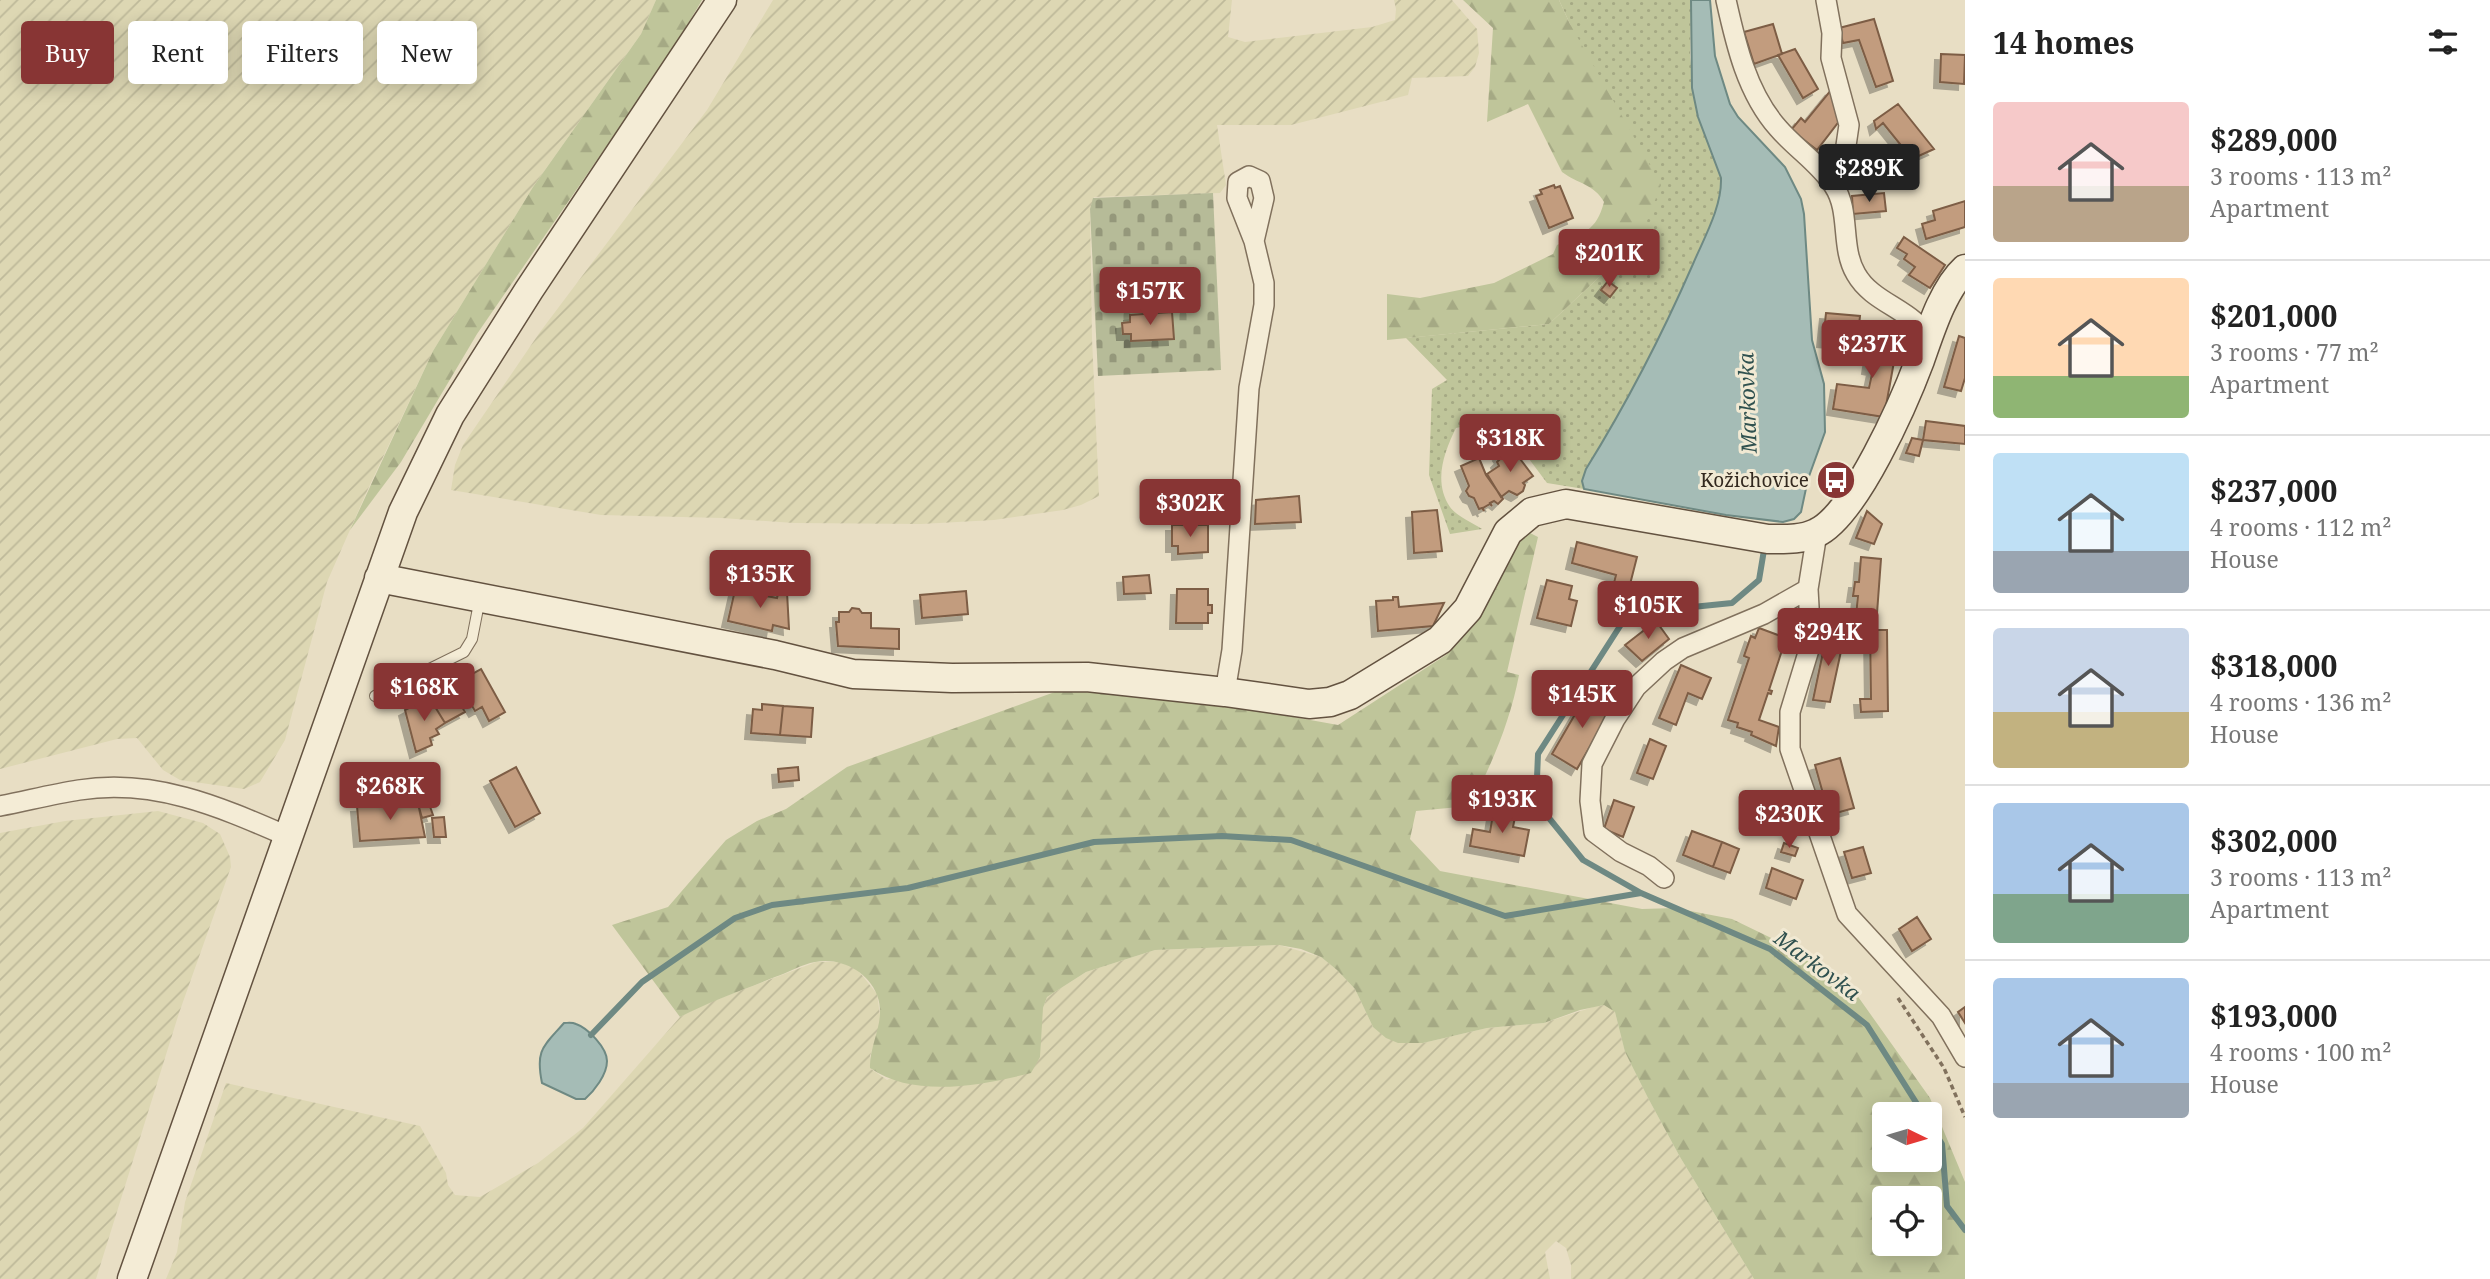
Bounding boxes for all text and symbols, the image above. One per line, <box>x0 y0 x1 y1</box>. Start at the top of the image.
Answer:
chip: Buy <box>21 21 114 84</box>
chip: Rent <box>128 21 228 84</box>
chip: Filters <box>242 21 363 84</box>
chip: New <box>377 21 477 84</box>
text: 14 homes <box>1993 22 2134 63</box>
icon: filters <box>2424 23 2462 61</box>
text: $289,000 <box>2210 119 2337 160</box>
icon: home <box>2049 130 2133 214</box>
pin: $289K <box>1820 144 1918 204</box>
text: $289K <box>1835 151 1903 183</box>
text: 3 rooms · 113 m² <box>2210 160 2392 192</box>
text: Apartment <box>2210 192 2329 224</box>
pin: $201K <box>1560 230 1658 289</box>
text: $201K <box>1575 236 1643 268</box>
pin: $157K <box>1101 268 1199 327</box>
text: $157K <box>1116 274 1184 306</box>
text: $201,000 <box>2210 295 2337 336</box>
icon: home <box>2049 306 2133 390</box>
pin: $237K <box>1823 320 1921 380</box>
text: $237K <box>1838 327 1906 359</box>
text: 3 rooms · 77 m² <box>2210 336 2379 368</box>
water label: Markovka <box>1731 351 1763 455</box>
text: Apartment <box>2210 368 2329 400</box>
pin: $318K <box>1461 414 1559 474</box>
text: $318K <box>1476 421 1544 453</box>
bus stop icon: Kožichovice <box>1815 459 1857 501</box>
place label: Kožichovice <box>1700 467 1809 493</box>
text: $237,000 <box>2210 470 2337 511</box>
pin: $302K <box>1141 480 1239 539</box>
icon: home <box>2049 481 2133 565</box>
text: $302K <box>1156 486 1224 518</box>
text: 4 rooms · 112 m² <box>2210 511 2392 543</box>
text: House <box>2210 543 2279 575</box>
pin: $135K <box>711 550 809 610</box>
text: $135K <box>726 557 794 589</box>
pin: $105K <box>1599 582 1697 641</box>
text: $105K <box>1614 588 1682 620</box>
pin: $294K <box>1779 608 1877 668</box>
text: $294K <box>1794 615 1862 647</box>
text: $318,000 <box>2210 645 2337 686</box>
icon: home <box>2049 656 2133 740</box>
pin: $168K <box>375 664 473 723</box>
text: $168K <box>390 670 458 702</box>
pin: $145K <box>1533 670 1631 730</box>
text: $145K <box>1548 677 1616 709</box>
text: 4 rooms · 136 m² <box>2210 686 2392 718</box>
text: House <box>2210 718 2279 750</box>
pin: $268K <box>341 762 439 822</box>
text: $268K <box>356 769 424 801</box>
pin: $193K <box>1453 776 1551 835</box>
text: $193K <box>1468 782 1536 814</box>
pin: $230K <box>1740 790 1838 850</box>
text: $230K <box>1755 797 1823 829</box>
text: $302,000 <box>2210 820 2337 861</box>
icon: home <box>2049 831 2133 915</box>
text: 3 rooms · 113 m² <box>2210 861 2392 893</box>
text: Apartment <box>2210 893 2329 925</box>
water label: Markovka <box>1768 923 1867 1007</box>
text: $193,000 <box>2210 995 2337 1036</box>
icon: home <box>2049 1006 2133 1090</box>
text: 4 rooms · 100 m² <box>2210 1036 2392 1068</box>
text: House <box>2210 1068 2279 1100</box>
north arrow <box>1872 1102 1942 1172</box>
map controls <box>1872 1102 1942 1256</box>
button: locate <box>1872 1186 1942 1256</box>

